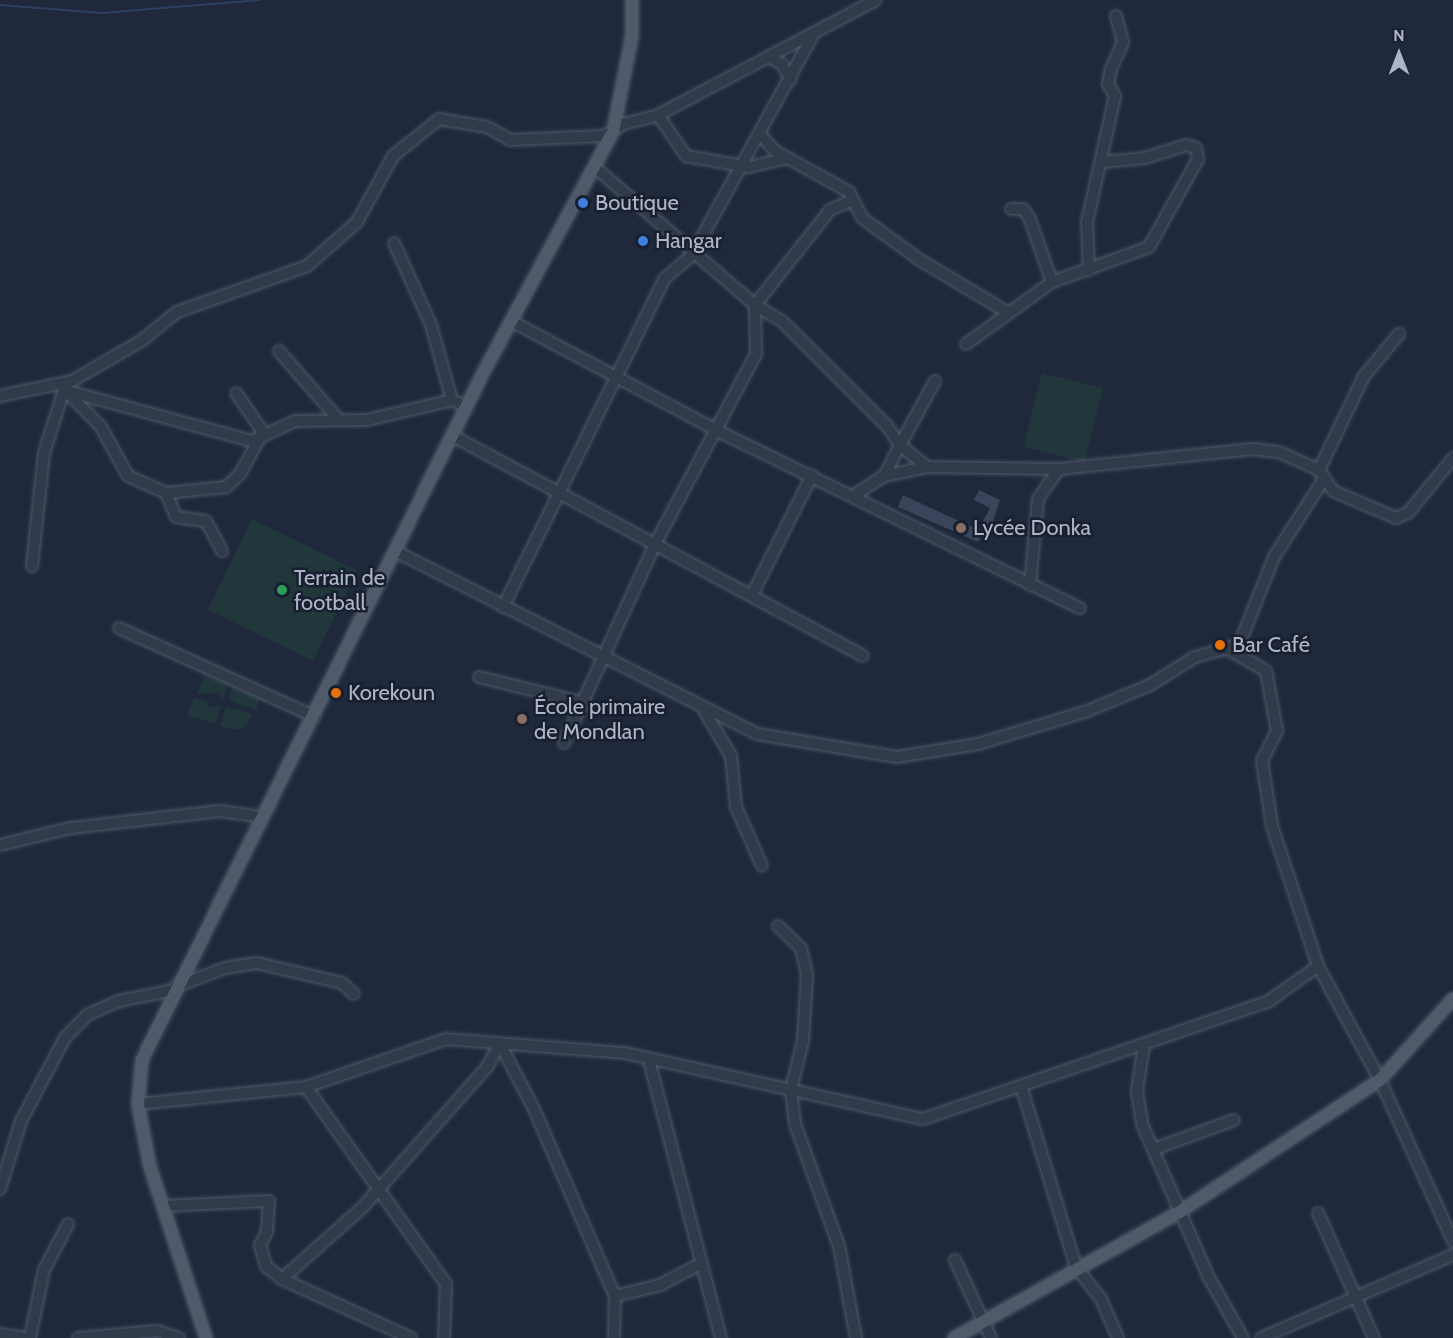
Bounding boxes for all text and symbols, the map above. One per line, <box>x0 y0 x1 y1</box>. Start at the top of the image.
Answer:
north arrow <box>1369 24 1429 84</box>
text: N <box>1393 26 1405 45</box>
place label: Boutique <box>595 190 679 216</box>
marker: Boutique <box>576 196 590 210</box>
place label: Hangar <box>655 228 722 254</box>
marker: Hangar <box>636 234 650 248</box>
place label: Lycée Donka <box>973 515 1091 541</box>
marker: Lycée Donka <box>954 521 968 535</box>
place label: Terrain de football <box>294 564 385 616</box>
marker: Terrain de football <box>275 583 289 597</box>
place label: Bar Café <box>1232 632 1310 658</box>
marker: Bar Café <box>1213 638 1227 652</box>
place label: Korekoun <box>348 680 435 706</box>
marker: Korekoun <box>329 686 343 700</box>
place label: École primaire de Mondlan <box>534 693 665 744</box>
marker: École primaire de Mondlan <box>515 712 529 726</box>

